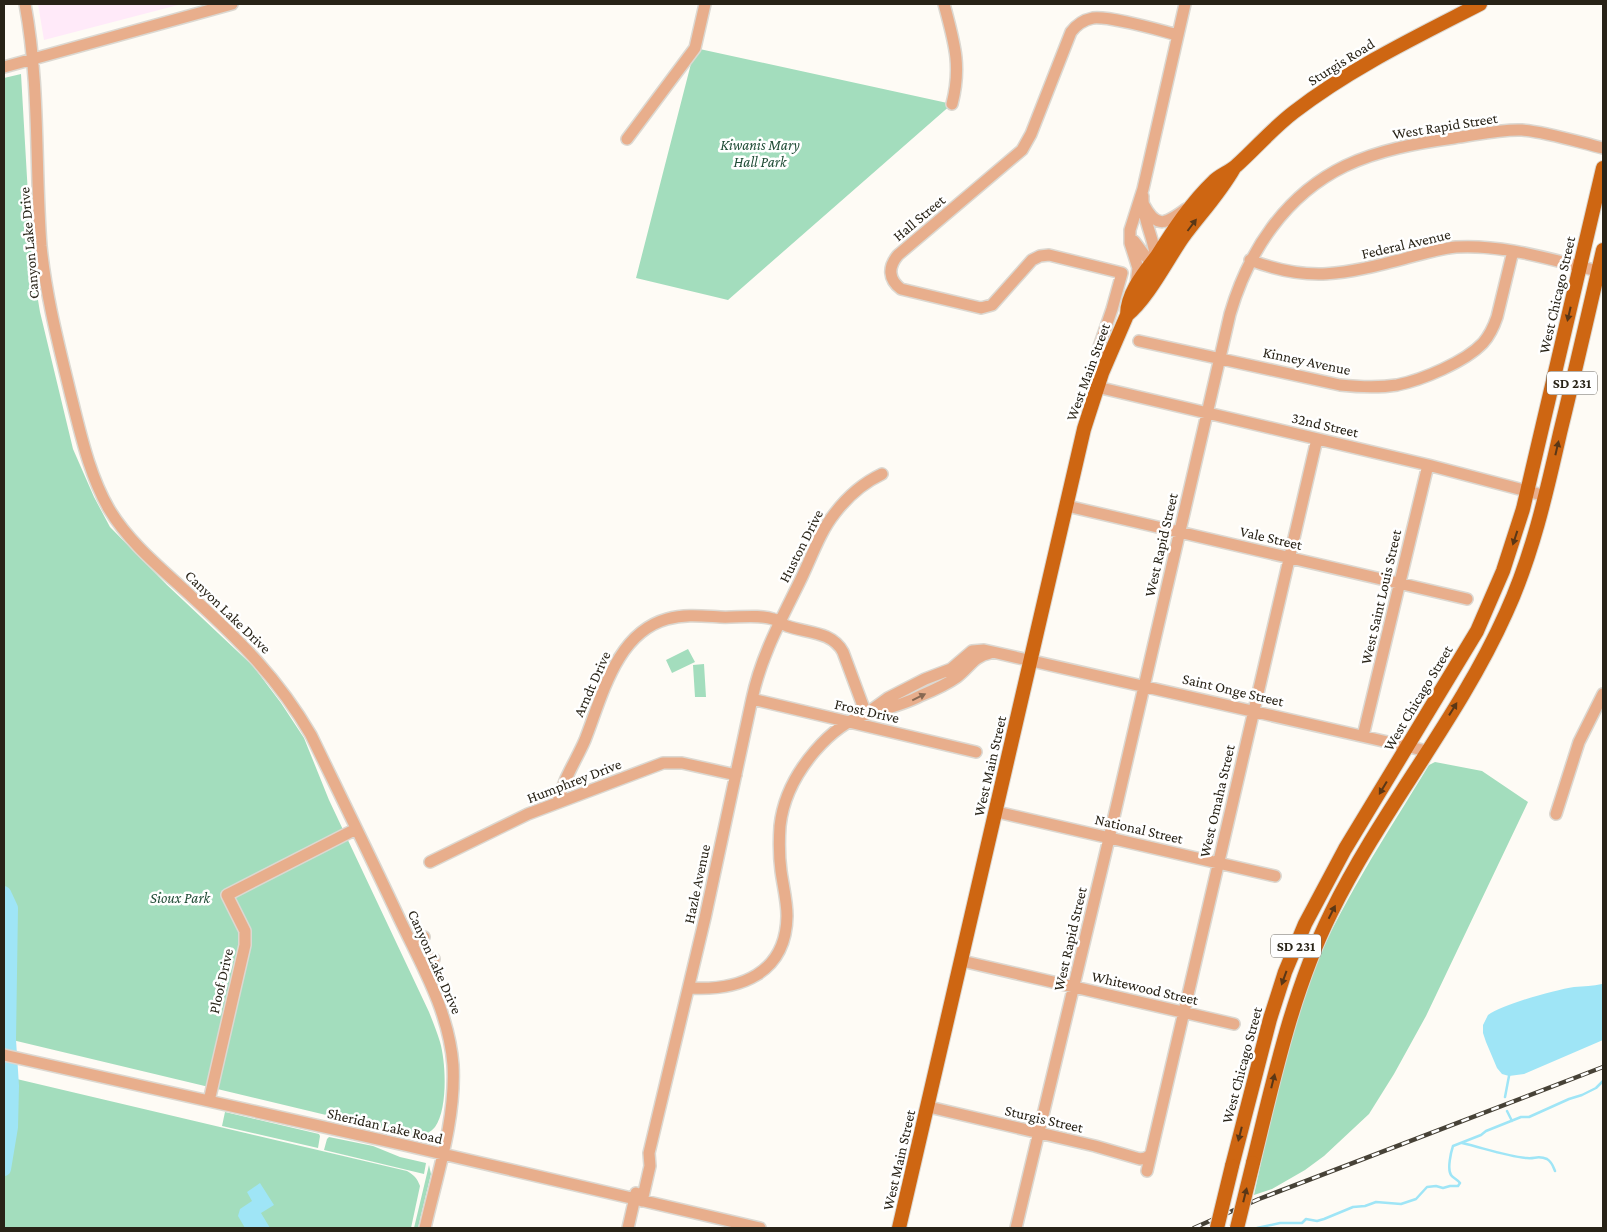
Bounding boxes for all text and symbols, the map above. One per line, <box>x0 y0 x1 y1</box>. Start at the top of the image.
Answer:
street label: Sturgis Road <box>1305 35 1378 90</box>
street label: West Rapid Street <box>1391 110 1500 143</box>
park label: Kiwanis Mary Hall Park <box>720 137 800 170</box>
street label: Canyon Lake Drive <box>16 186 43 300</box>
street label: Hall Street <box>890 191 949 244</box>
one-way arrow <box>1187 219 1197 232</box>
street label: Federal Avenue <box>1360 226 1453 262</box>
street label: West Chicago Street <box>1536 234 1579 355</box>
one-way arrow <box>1565 307 1573 322</box>
street label: West Main Street <box>1063 320 1113 423</box>
street label: Kinney Avenue <box>1262 344 1353 379</box>
road number: SD 231 <box>1547 372 1597 394</box>
street label: 32nd Street <box>1290 410 1361 441</box>
one-way arrow <box>1553 441 1561 456</box>
street label: West Rapid Street <box>1141 490 1182 599</box>
street label: Huston Drive <box>776 507 826 585</box>
street label: Vale Street <box>1238 523 1305 553</box>
street label: West Saint Louis Street <box>1358 527 1405 666</box>
one-way arrow <box>1510 531 1518 546</box>
street label: Canyon Lake Drive <box>181 567 274 658</box>
street label: West Chicago Street <box>1380 642 1457 754</box>
street label: Arndt Drive <box>570 648 614 719</box>
street label: Saint Onge Street <box>1181 671 1286 711</box>
one-way arrow <box>912 693 927 701</box>
street label: Frost Drive <box>833 696 901 726</box>
one-way arrow <box>1448 703 1457 716</box>
street label: West Main Street <box>971 713 1010 818</box>
street label: West Omaha Street <box>1196 742 1238 859</box>
street label: Humphrey Drive <box>525 756 624 807</box>
one-way arrow <box>1378 781 1387 794</box>
street label: National Street <box>1093 811 1186 847</box>
street label: Hazle Avenue <box>681 842 713 925</box>
street label: West Rapid Street <box>1050 884 1091 993</box>
park label: Sioux Park <box>150 890 212 906</box>
one-way arrow <box>1328 905 1336 919</box>
street label: Canyon Lake Drive <box>404 907 465 1017</box>
road number: SD 231 <box>1271 934 1321 958</box>
street label: Ploof Drive <box>206 947 236 1015</box>
street label: Whitewood Street <box>1090 968 1201 1008</box>
one-way arrow <box>1280 971 1288 986</box>
street label: West Chicago Street <box>1219 1004 1266 1125</box>
one-way arrow <box>1269 1074 1277 1089</box>
street label: Sturgis Street <box>1003 1102 1086 1137</box>
street label: Sheridan Lake Road <box>326 1105 444 1147</box>
street label: West Main Street <box>880 1107 919 1212</box>
one-way arrow <box>1236 1127 1244 1142</box>
one-way arrow <box>1241 1188 1249 1203</box>

